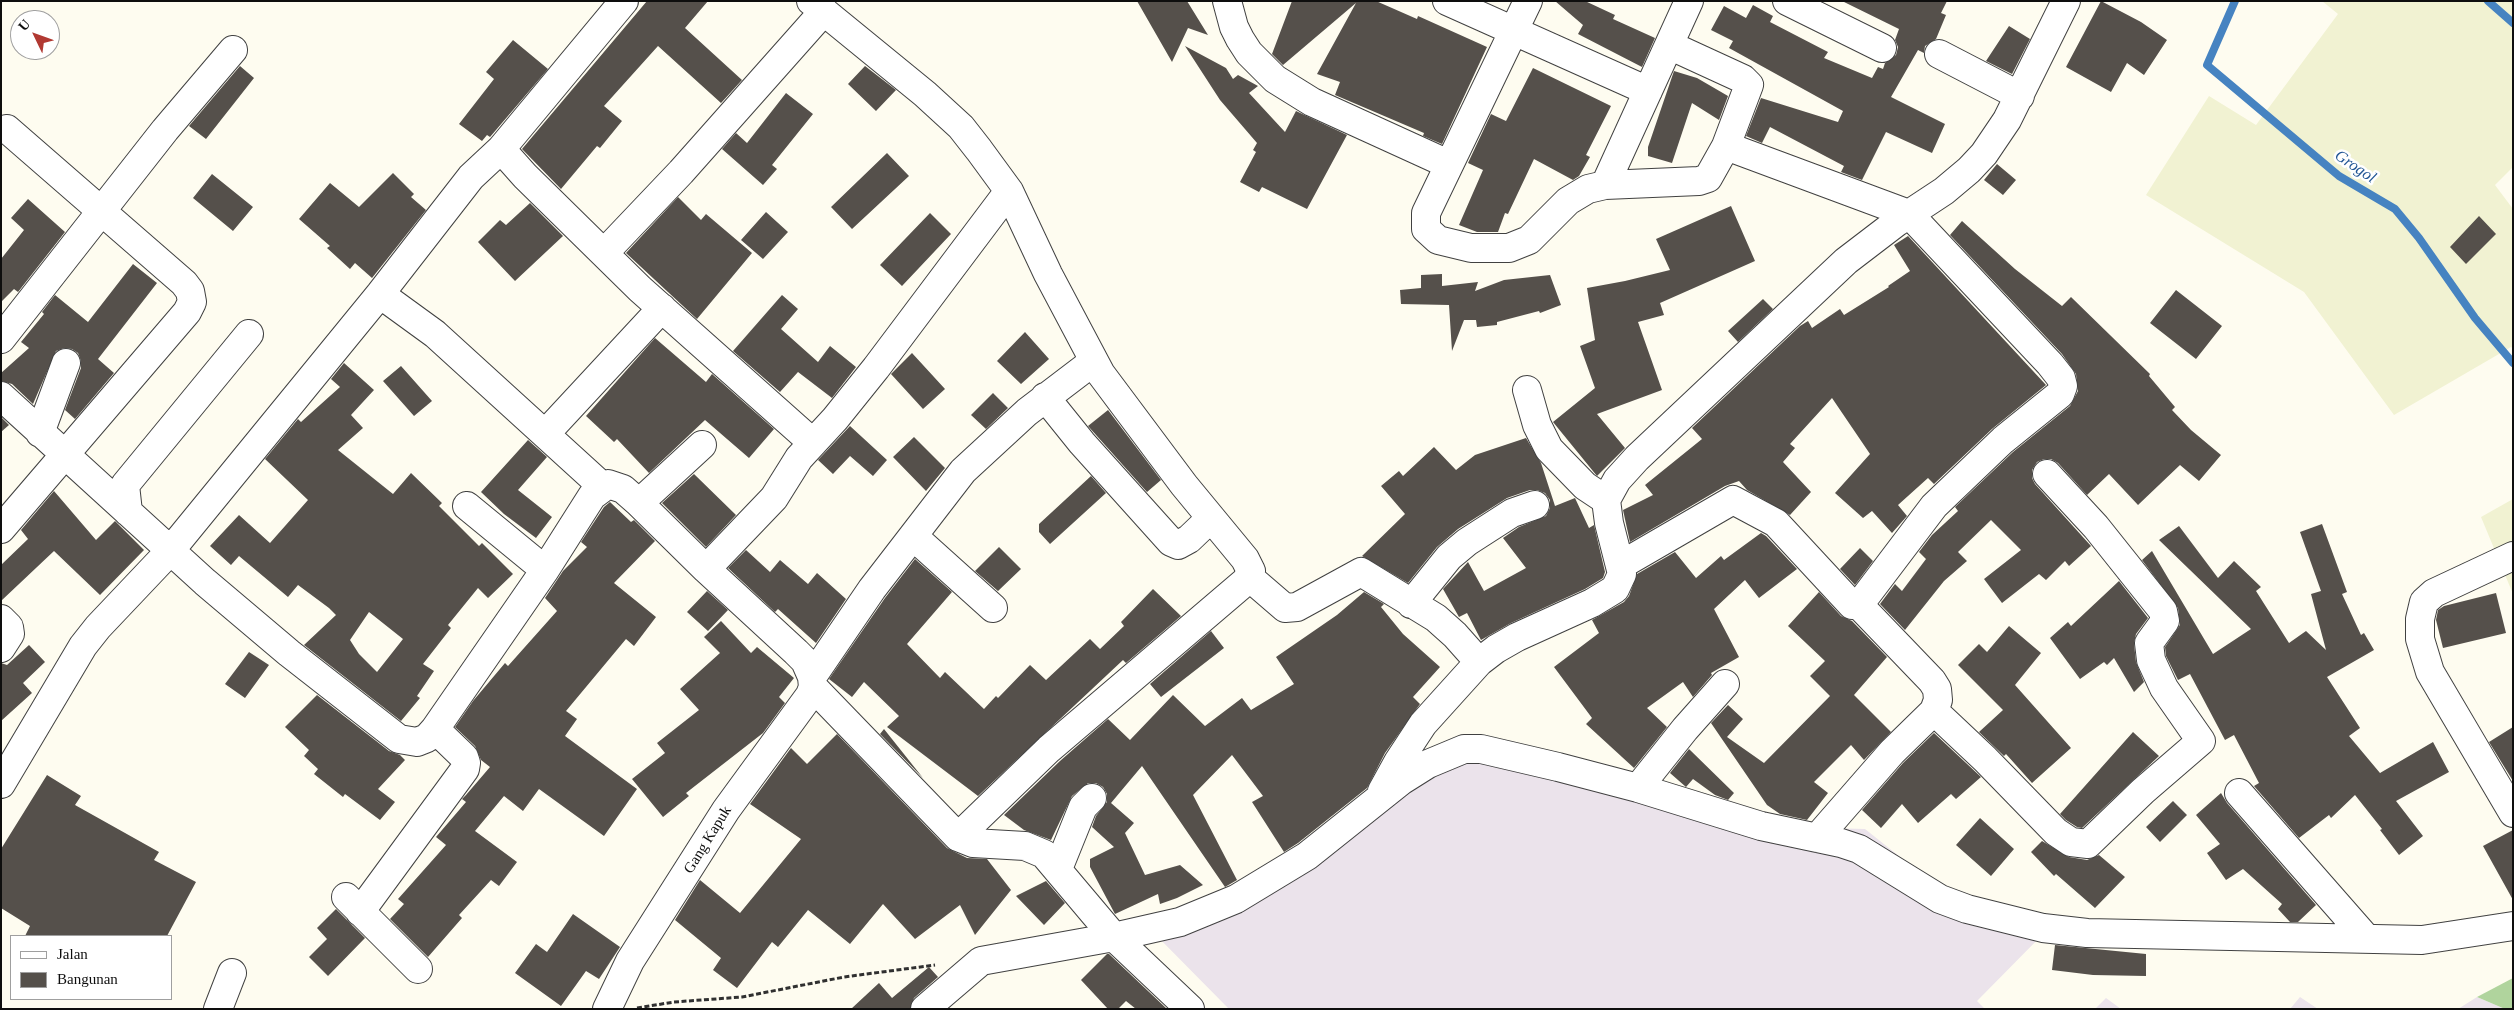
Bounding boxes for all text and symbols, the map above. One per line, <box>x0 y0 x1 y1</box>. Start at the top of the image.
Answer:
north arrow <box>10 10 60 60</box>
text: U <box>15 17 33 34</box>
water label: Grogol <box>2331 146 2379 188</box>
street label: Gang Kapuk <box>680 803 736 877</box>
legend <box>10 935 172 1000</box>
text: Jalan <box>57 946 88 962</box>
text: Bangunan <box>57 971 118 987</box>

